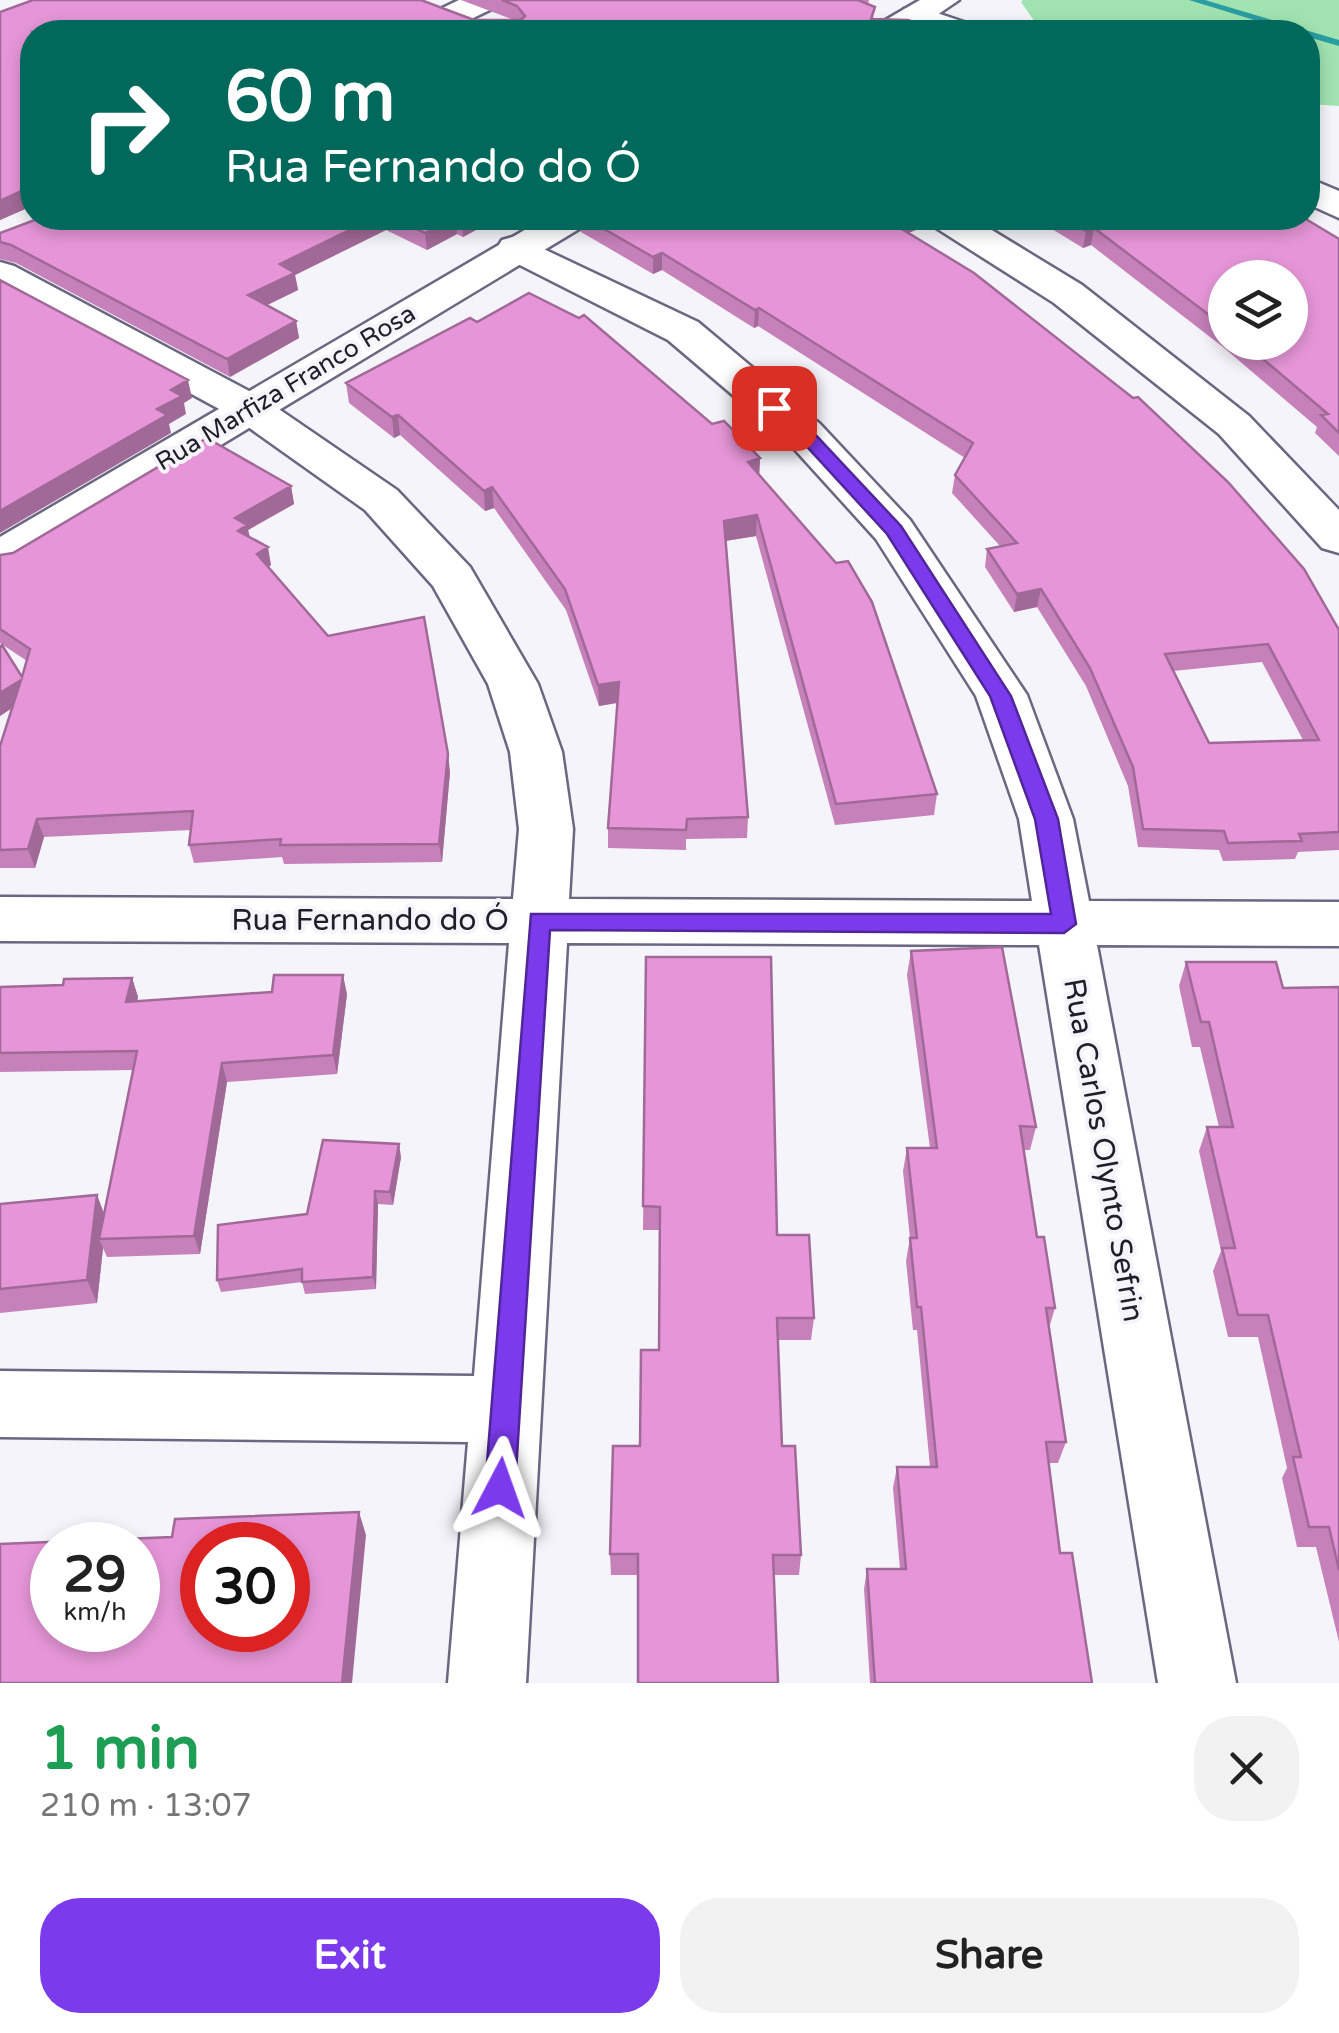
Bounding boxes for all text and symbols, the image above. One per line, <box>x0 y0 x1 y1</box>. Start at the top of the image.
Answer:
text: 60 m <box>225 56 395 140</box>
icon: right <box>60 60 190 190</box>
text: Rua Fernando do Ó <box>225 141 641 195</box>
map controls <box>1208 260 1308 360</box>
button: layers <box>1208 260 1308 360</box>
street label: Rua Marfiza Franco Rosa <box>150 298 421 477</box>
pin <box>732 366 817 451</box>
icon: arrive <box>747 381 802 436</box>
street label: Rua Fernando do Ó <box>231 902 509 939</box>
street label: Rua Carlos Olynto Sefrin <box>1055 975 1152 1325</box>
position arrow <box>448 1436 552 1540</box>
speed limit sign: 30 <box>180 1522 310 1652</box>
text: 29 <box>64 1545 126 1605</box>
text: km/h <box>64 1597 126 1627</box>
text: 1 min <box>40 1713 200 1785</box>
button: close <box>1194 1716 1299 1821</box>
text: 210 m · 13:07 <box>40 1787 252 1825</box>
button: Exit <box>40 1898 660 2013</box>
button: Share <box>680 1898 1299 2013</box>

